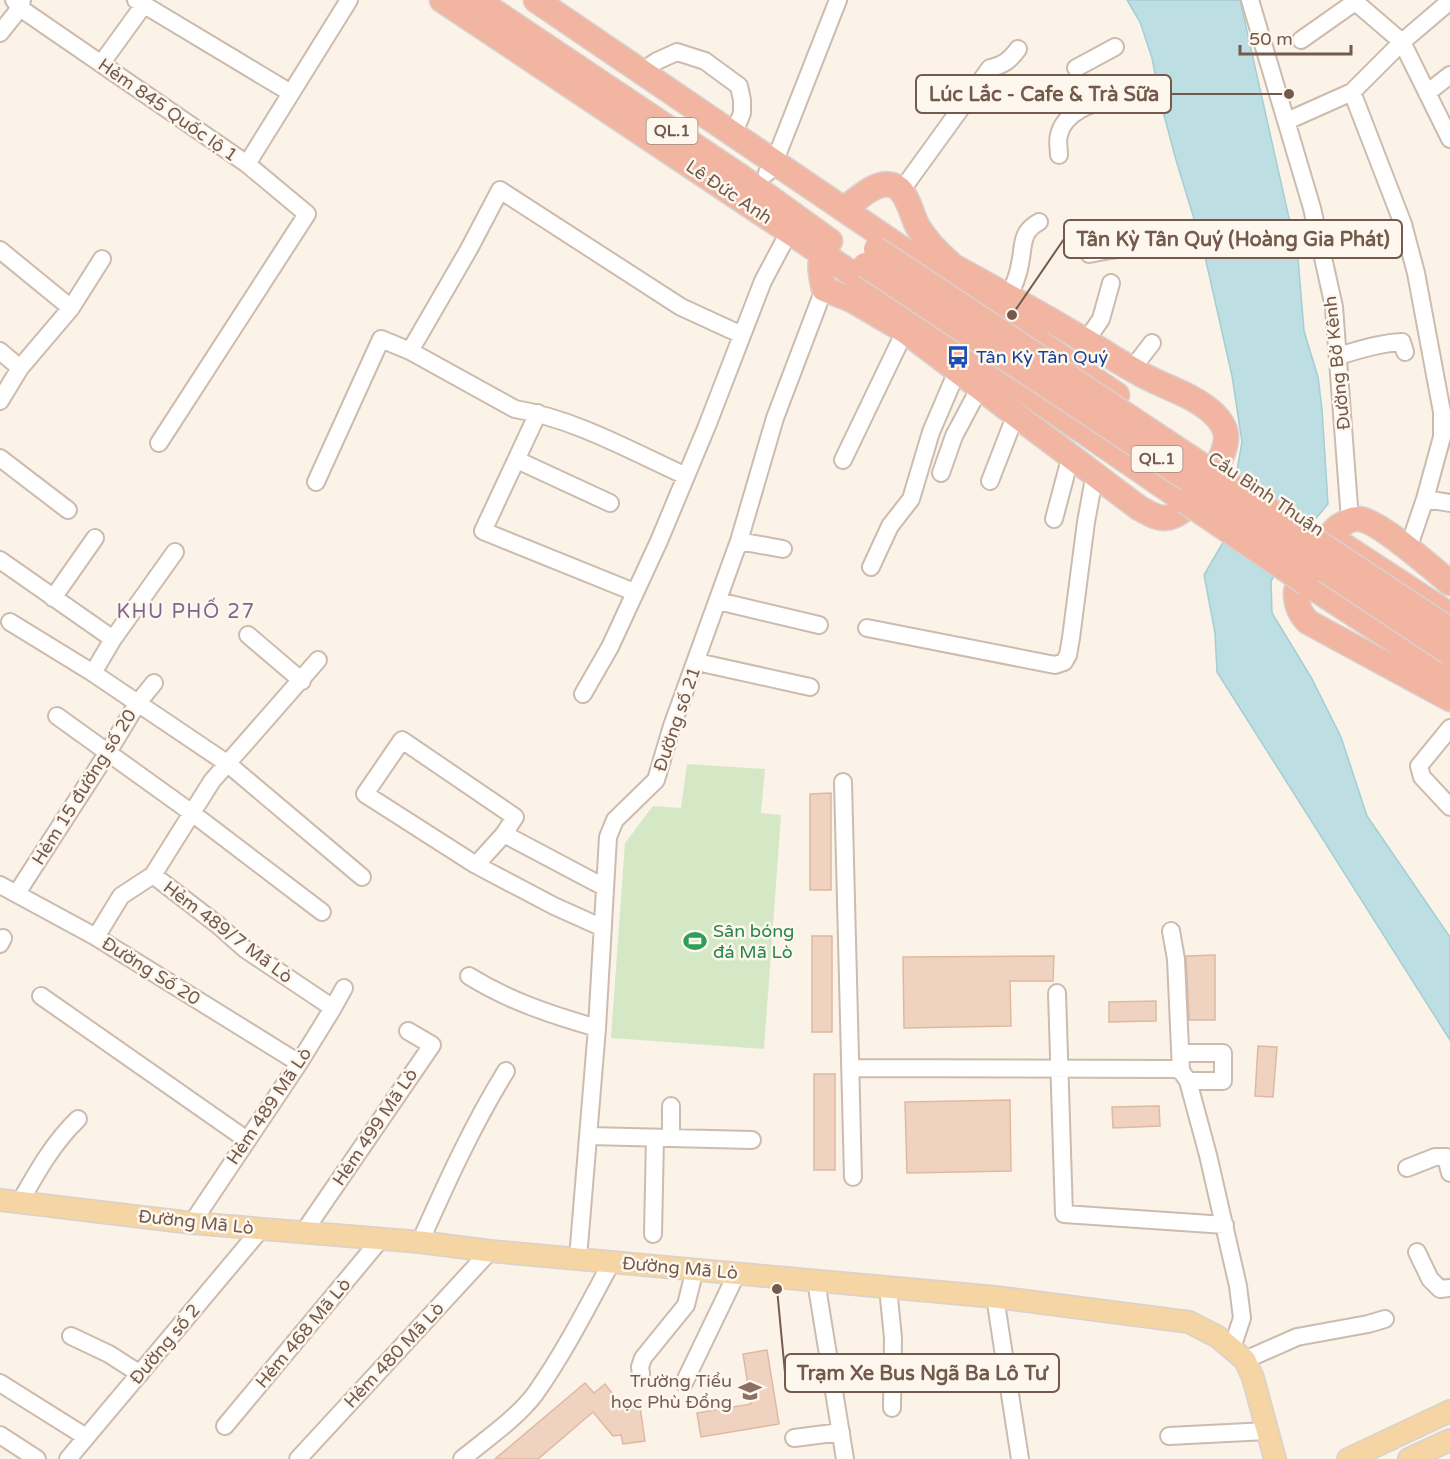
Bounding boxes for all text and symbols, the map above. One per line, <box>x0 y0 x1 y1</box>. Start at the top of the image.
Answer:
scale bar <box>1240 18 1351 56</box>
text: 50 m <box>1249 28 1293 50</box>
street label: Hẻm 845 Quốc lộ 1 <box>94 54 242 166</box>
callout: Lúc Lắc - Cafe & Trà Sữa <box>916 75 1171 113</box>
text: Lúc Lắc - Cafe & Trà Sữa <box>929 83 1159 107</box>
road number: QL.1 <box>646 118 698 144</box>
street label: Lê Đức Anh <box>682 155 776 229</box>
callout: Tân Kỳ Tân Quý (Hoàng Gia Phát) <box>1064 220 1402 258</box>
text: Tân Kỳ Tân Quý (Hoàng Gia Phát) <box>1075 228 1390 252</box>
street label: Đường Bờ Kênh <box>1319 295 1355 431</box>
bus stop icon: Tân Kỳ Tân Quý <box>945 344 971 370</box>
place label: Tân Kỳ Tân Quý <box>976 346 1108 368</box>
road number: QL.1 <box>1132 446 1182 472</box>
street label: Cầu Bình Thuận <box>1204 447 1328 541</box>
district label: KHU PHỐ 27 <box>117 597 255 624</box>
street label: Đường số 21 <box>649 664 705 774</box>
street label: Hẻm 15 đường số 20 <box>27 705 141 869</box>
street label: Hẻm 489/7 Mã Lò <box>159 876 297 988</box>
place label: Sân bóng đá Mã Lò <box>713 920 794 963</box>
sports icon: Sân bóng đá Mã Lò <box>682 928 708 954</box>
street label: Đường Số 20 <box>98 932 204 1010</box>
street label: Hẻm 489 Mã Lò <box>222 1043 316 1169</box>
street label: Hẻm 499 Mã Lò <box>328 1064 422 1190</box>
street label: Đường Mã Lò <box>137 1205 255 1239</box>
street label: Đường Mã Lò <box>621 1252 739 1284</box>
street label: Hẻm 468 Mã Lò <box>251 1273 355 1392</box>
street label: Hẻm 480 Mã Lò <box>339 1297 449 1413</box>
street label: Đường số 2 <box>125 1299 205 1389</box>
callout: Trạm Xe Bus Ngã Ba Lô Tư <box>785 1354 1059 1392</box>
text: Trạm Xe Bus Ngã Ba Lô Tư <box>796 1362 1049 1386</box>
place label: Trường Tiểu học Phù Đổng <box>611 1370 732 1413</box>
school or university icon: Trường Tiểu học Phù Đổng <box>737 1378 763 1404</box>

